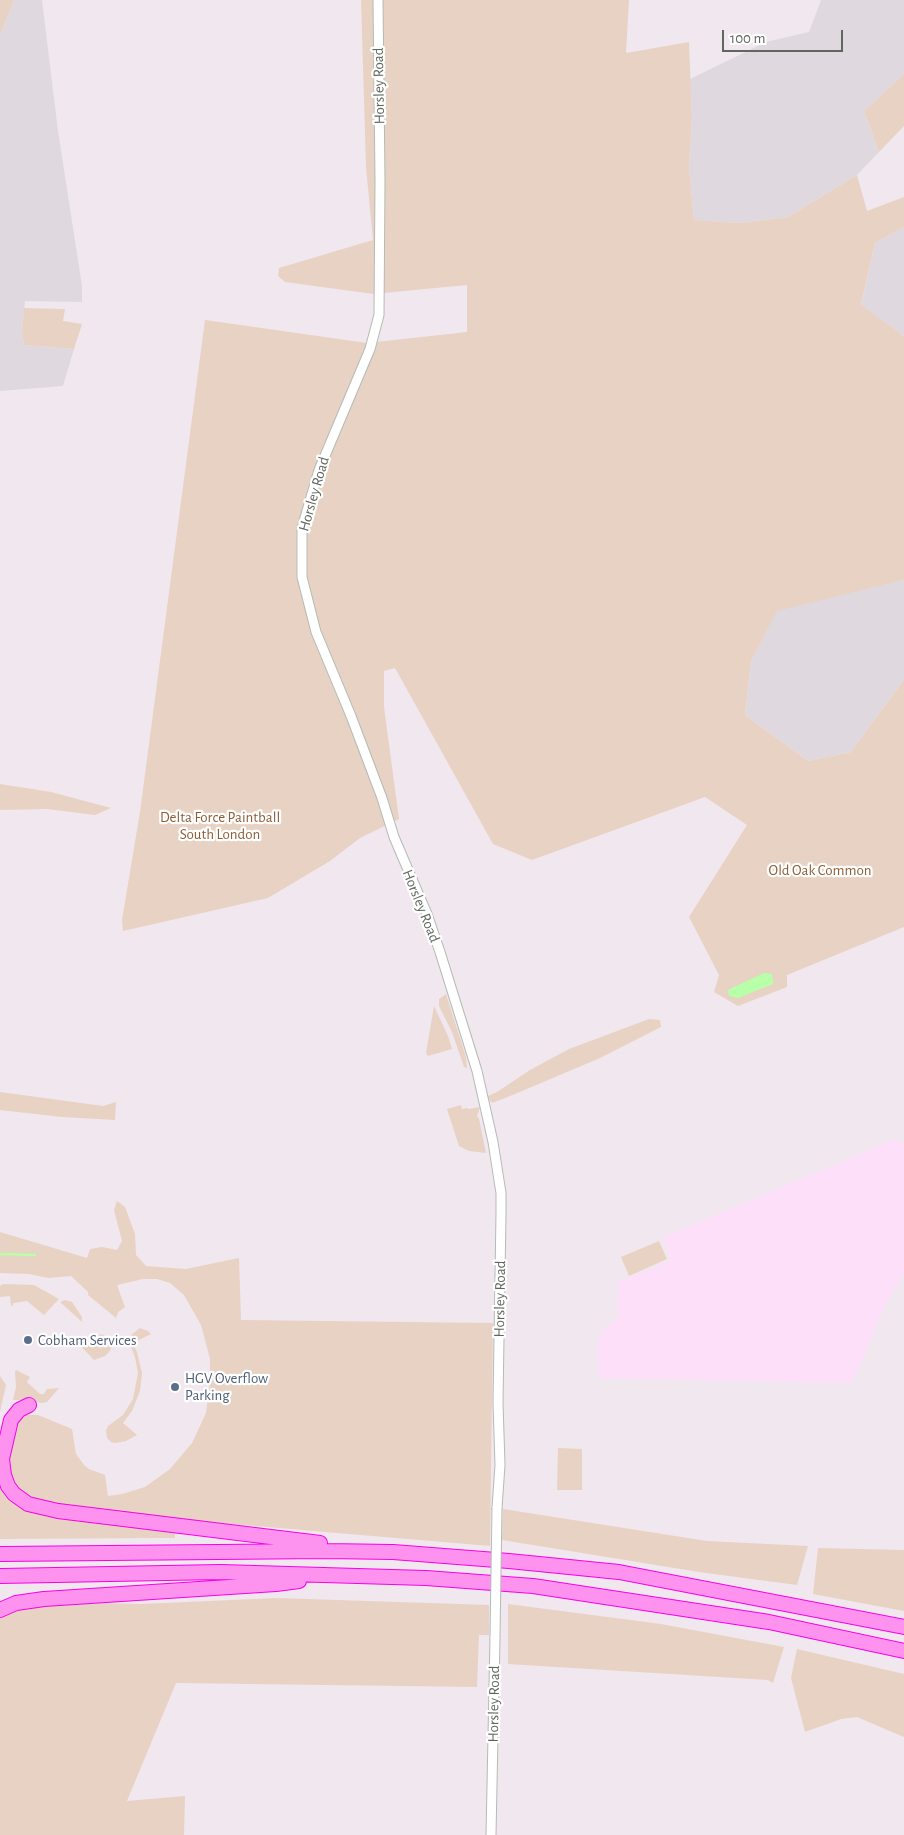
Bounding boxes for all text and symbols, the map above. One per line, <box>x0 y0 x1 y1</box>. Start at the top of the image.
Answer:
scale bar <box>724 20 845 52</box>
text: 100 m <box>730 31 765 46</box>
street label: Horsley Road <box>369 47 389 125</box>
street label: Horsley Road <box>295 455 333 533</box>
park label: Delta Force Paintball South London <box>160 808 280 843</box>
park label: Old Oak Common <box>769 861 871 879</box>
street label: Horsley Road <box>398 867 444 945</box>
street label: Horsley Road <box>490 1260 510 1338</box>
place label: Cobham Services <box>38 1331 137 1349</box>
marker: Cobham Services <box>22 1334 34 1346</box>
place label: HGV Overflow Parking <box>185 1369 268 1404</box>
marker: HGV Overflow Parking <box>169 1381 181 1393</box>
street label: Horsley Road <box>484 1665 504 1743</box>

